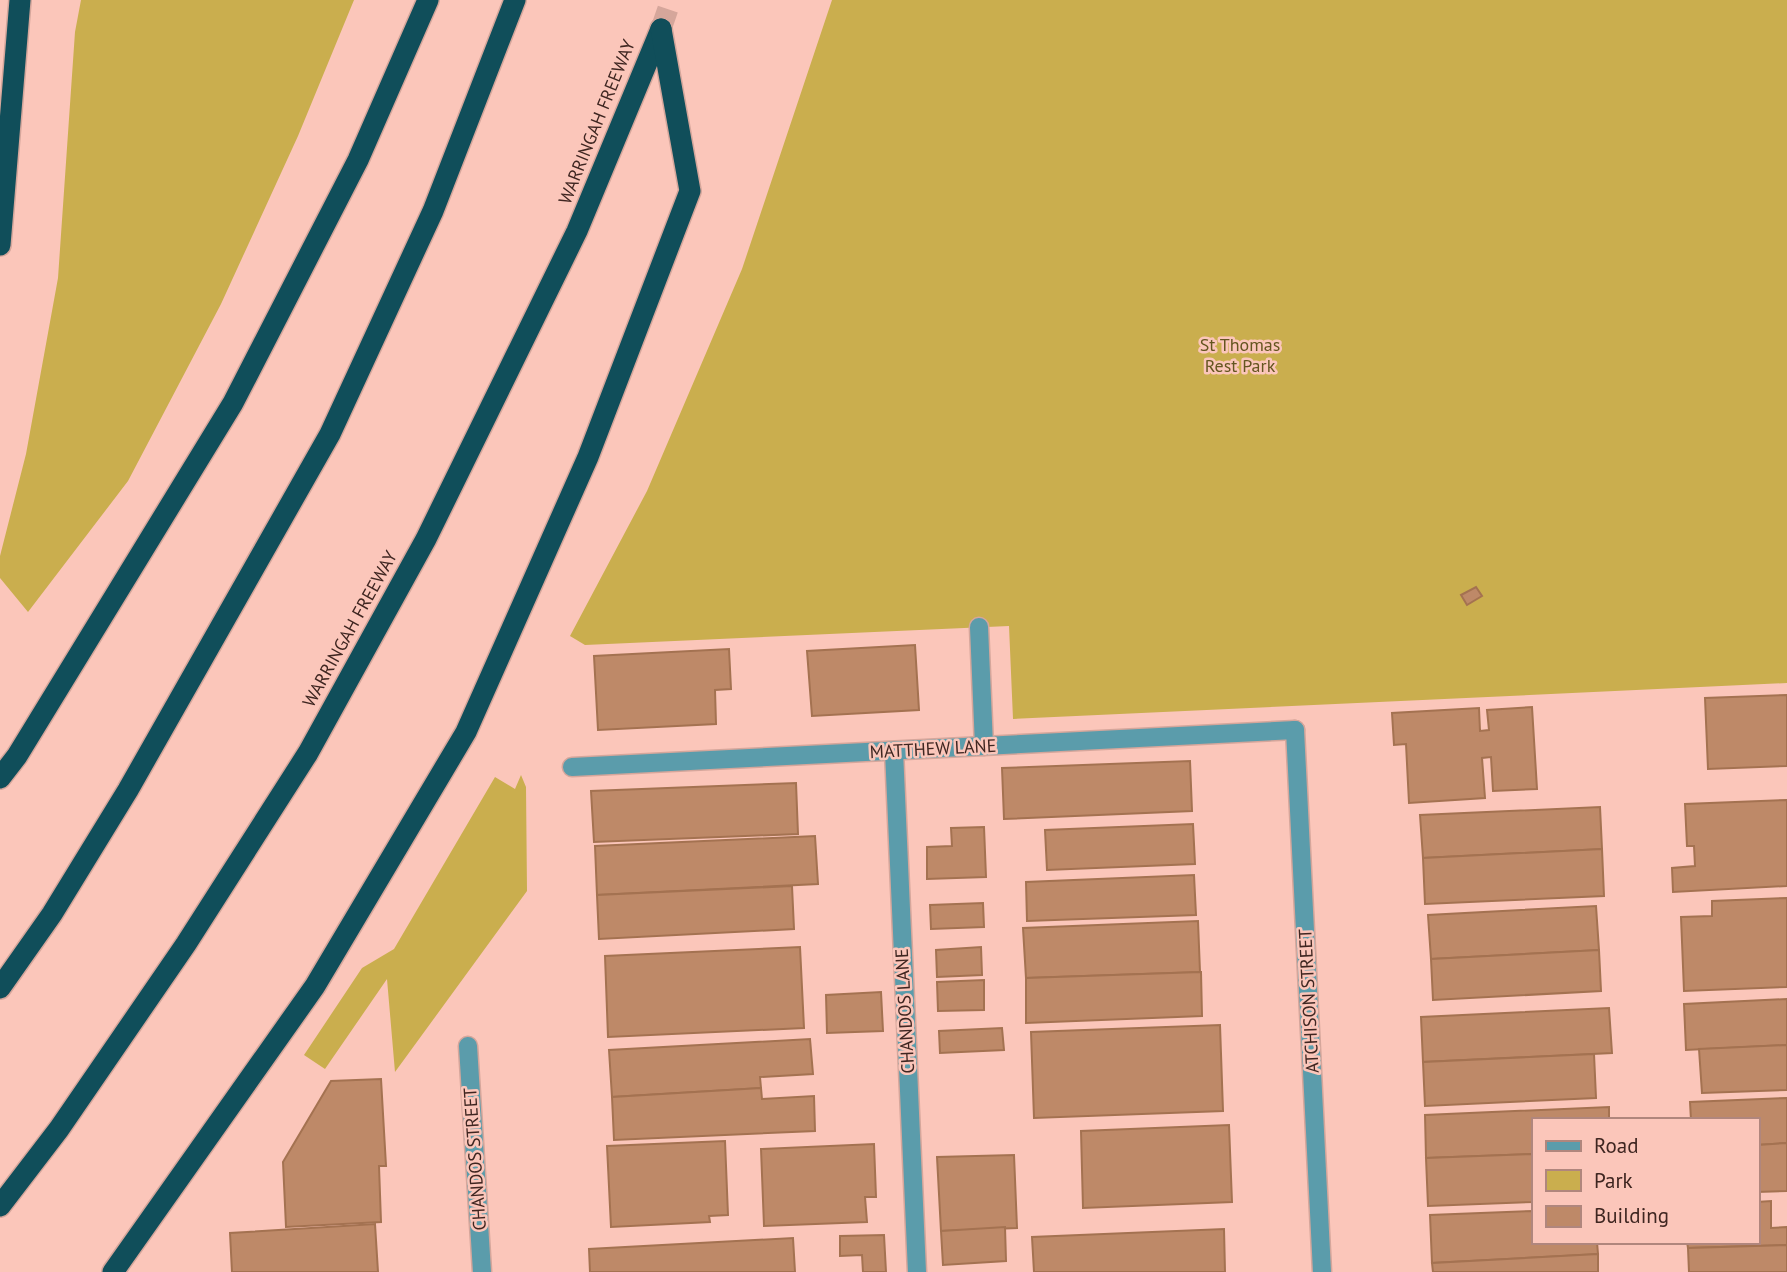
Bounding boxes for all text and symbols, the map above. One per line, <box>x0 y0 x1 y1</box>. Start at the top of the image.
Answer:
street label: WARRINGAH FREEWAY <box>553 36 640 207</box>
park label: St Thomas Rest Park <box>1200 333 1280 377</box>
street label: WARRINGAH FREEWAY <box>297 547 402 711</box>
street label: MATTHEW LANE <box>869 734 997 763</box>
street label: ATCHISON STREET <box>1293 928 1324 1074</box>
street label: CHANDOS LANE <box>890 948 919 1074</box>
street label: CHANDOS STREET <box>458 1087 491 1231</box>
legend <box>1532 1118 1759 1244</box>
text: Road <box>1594 1132 1638 1159</box>
text: Park <box>1594 1167 1633 1194</box>
text: Building <box>1594 1202 1669 1229</box>

